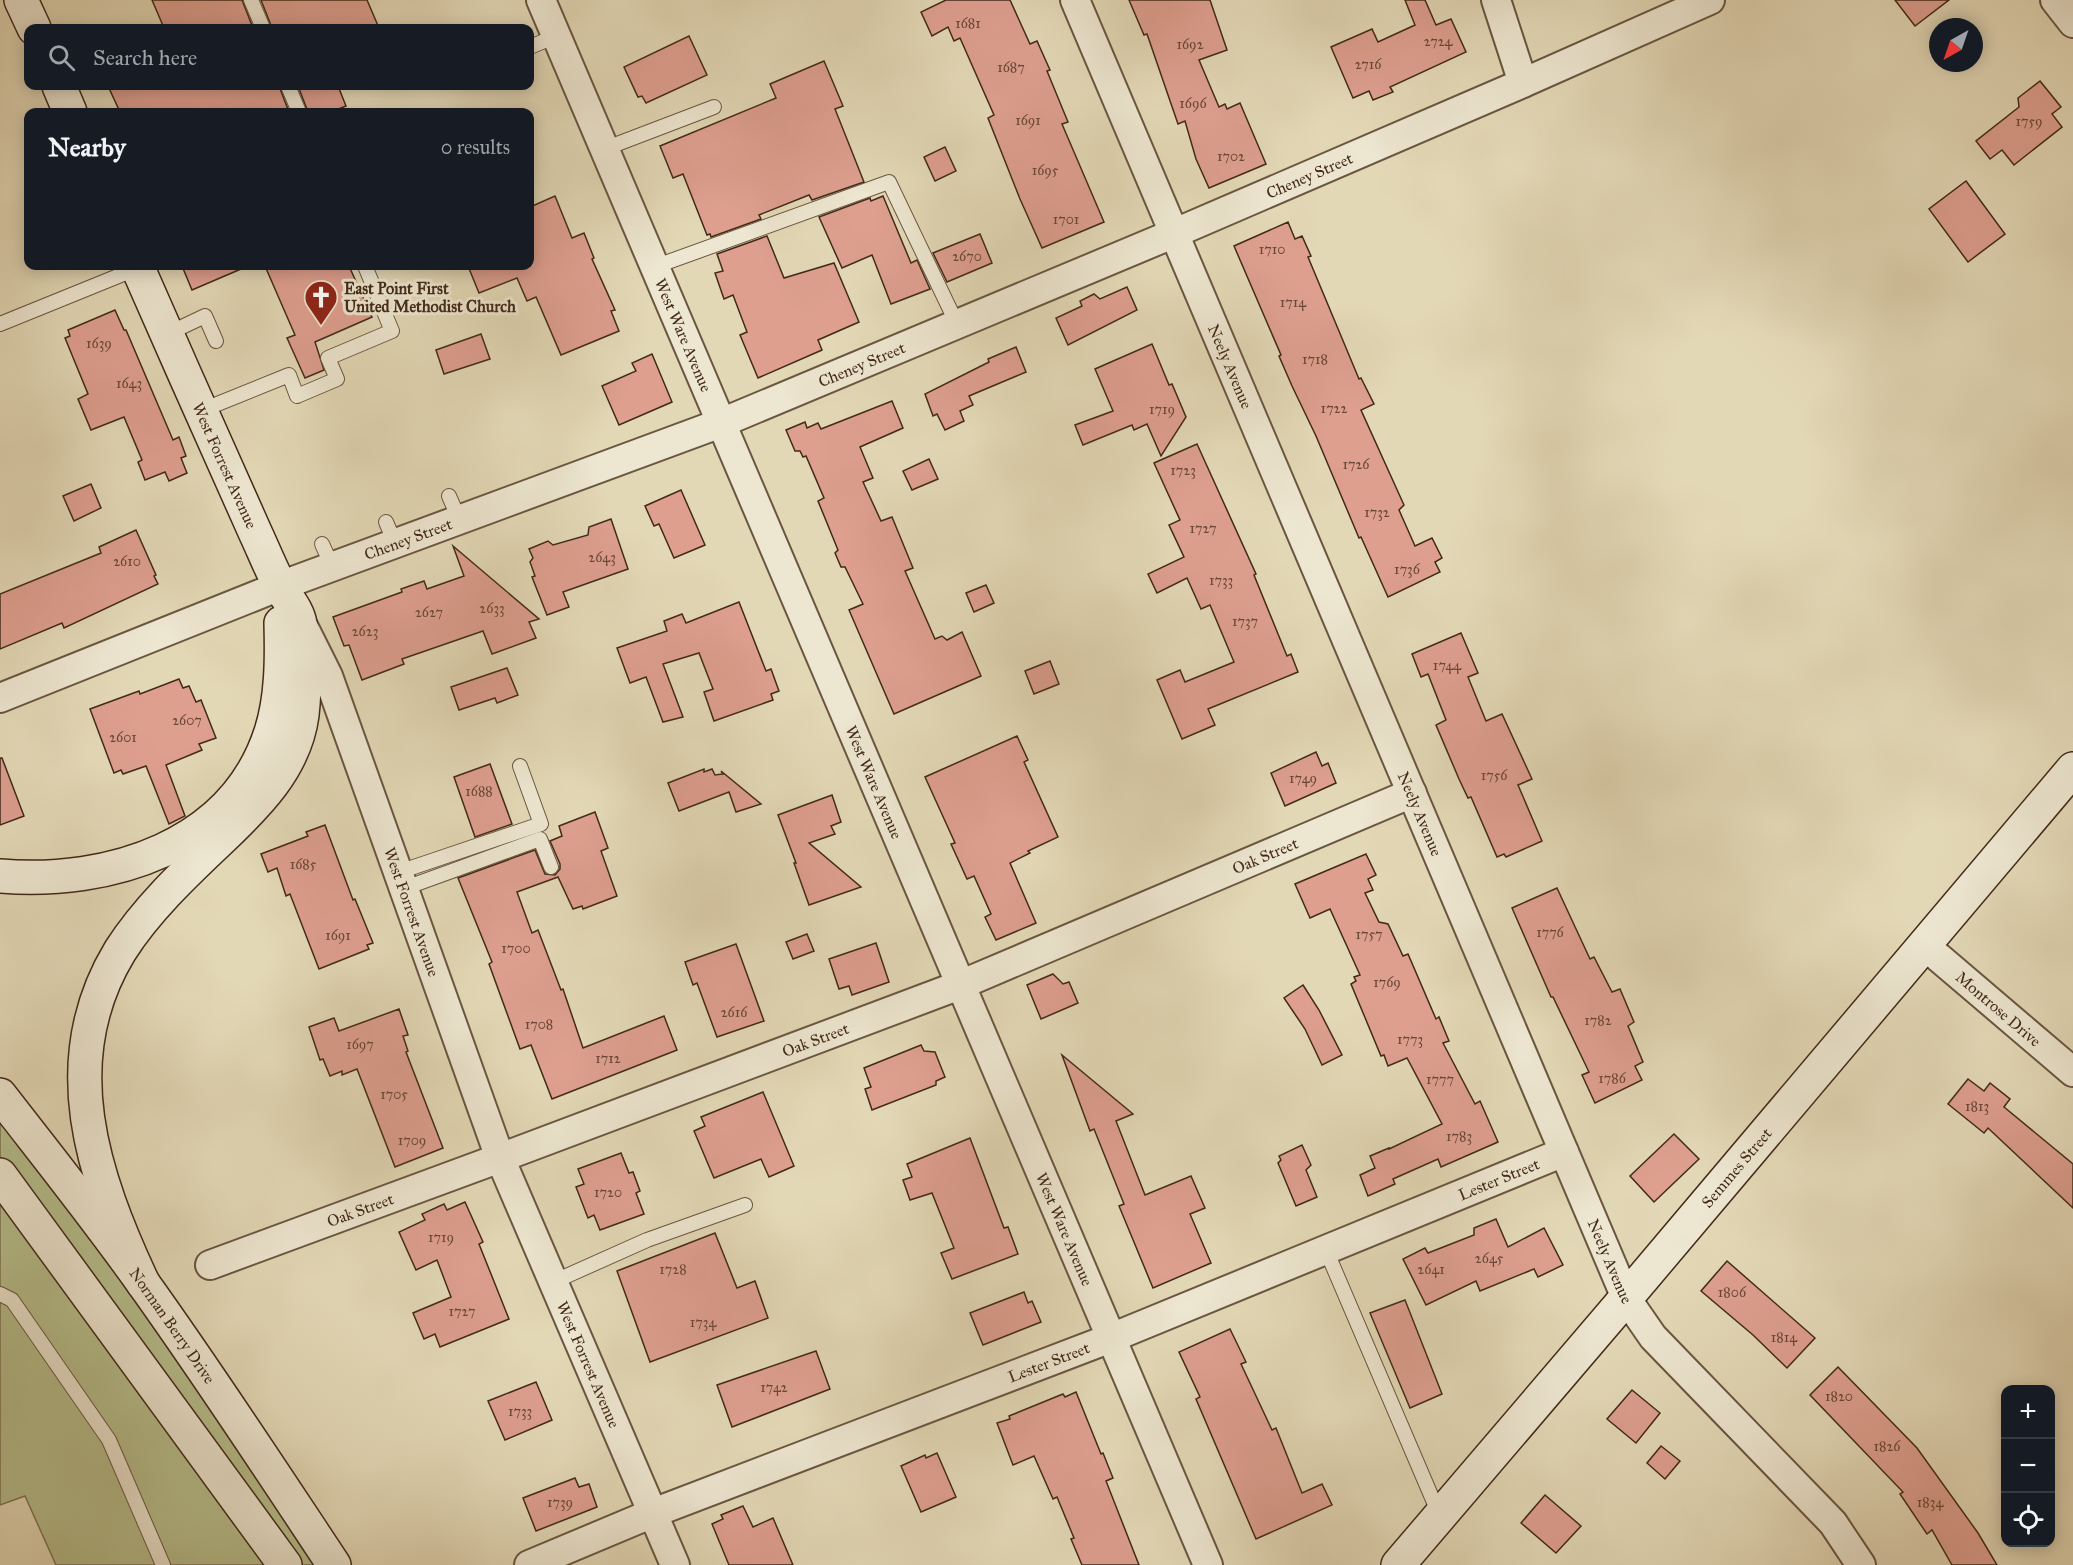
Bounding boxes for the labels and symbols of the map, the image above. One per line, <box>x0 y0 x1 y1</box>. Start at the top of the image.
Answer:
house number: 1681 <box>955 15 981 32</box>
north arrow <box>1929 18 1983 72</box>
house number: 2724 <box>1424 33 1454 50</box>
house number: 1692 <box>1176 36 1204 53</box>
house number: 2716 <box>1355 56 1382 73</box>
house number: 1687 <box>997 59 1025 76</box>
house number: 1696 <box>1179 95 1207 112</box>
house number: 1691 <box>1015 112 1041 129</box>
house number: 1759 <box>2015 113 2043 130</box>
house number: 1702 <box>1217 148 1245 165</box>
street label: Cheney Street <box>1263 148 1356 203</box>
house number: 1695 <box>1032 162 1059 179</box>
house number: 1701 <box>1053 211 1080 228</box>
house number: 1710 <box>1259 241 1285 258</box>
house number: 2670 <box>952 248 982 265</box>
street label: West Ware Avenue <box>651 275 716 395</box>
church icon: East Point First United Methodist Church <box>303 279 339 326</box>
place label: East Point First United Methodist Church <box>344 279 516 316</box>
house number: 1714 <box>1280 294 1307 311</box>
street label: Neely Avenue <box>1204 322 1256 412</box>
house number: 1639 <box>86 335 112 352</box>
street label: Cheney Street <box>815 338 908 391</box>
house number: 1718 <box>1302 351 1328 368</box>
house number: 1643 <box>116 375 142 392</box>
street label: West Forrest Avenue <box>188 400 261 532</box>
house number: 1722 <box>1321 400 1347 417</box>
house number: 1719 <box>1149 401 1175 418</box>
house number: 1726 <box>1342 456 1370 473</box>
house number: 1723 <box>1170 462 1196 479</box>
house number: 1732 <box>1364 504 1390 521</box>
street label: Cheney Street <box>362 514 455 564</box>
house number: 1727 <box>1189 520 1217 537</box>
house number: 2643 <box>588 549 616 566</box>
house number: 2610 <box>113 553 141 570</box>
house number: 1736 <box>1394 561 1421 578</box>
house number: 1733 <box>1209 572 1233 589</box>
house number: 2633 <box>479 600 505 617</box>
house number: 2627 <box>415 604 443 621</box>
house number: 1737 <box>1232 613 1258 630</box>
house number: 2623 <box>352 623 378 640</box>
house number: 1744 <box>1433 657 1462 674</box>
house number: 2607 <box>172 712 202 729</box>
street label: West Ware Avenue <box>841 723 906 842</box>
house number: 2601 <box>109 729 137 746</box>
house number: 1756 <box>1481 767 1508 784</box>
street label: Neely Avenue <box>1394 769 1446 859</box>
house number: 1749 <box>1289 770 1317 787</box>
house number: 1688 <box>465 783 493 800</box>
street label: Oak Street <box>1229 833 1301 878</box>
street label: West Forrest Avenue <box>380 845 444 980</box>
house number: 1685 <box>290 856 317 873</box>
house number: 1776 <box>1536 924 1565 941</box>
house number: 1757 <box>1356 926 1382 943</box>
house number: 1691 <box>325 927 351 944</box>
house number: 1700 <box>501 940 531 957</box>
street label: Montrose Drive <box>1952 967 2045 1051</box>
house number: 1769 <box>1373 974 1401 991</box>
house number: 2616 <box>721 1004 748 1021</box>
house number: 1782 <box>1584 1012 1612 1029</box>
house number: 1708 <box>525 1016 553 1033</box>
street label: Oak Street <box>780 1019 852 1061</box>
house number: 1773 <box>1397 1031 1423 1048</box>
house number: 1697 <box>346 1036 374 1053</box>
house number: 1712 <box>595 1050 621 1067</box>
house number: 1786 <box>1598 1070 1627 1087</box>
house number: 1777 <box>1426 1071 1454 1088</box>
house number: 1705 <box>380 1086 408 1103</box>
house number: 1813 <box>1965 1098 1989 1115</box>
street label: Semmes Street <box>1698 1124 1776 1212</box>
house number: 1783 <box>1446 1128 1472 1145</box>
house number: 1709 <box>398 1132 426 1149</box>
street label: Lester Street <box>1456 1154 1543 1204</box>
street label: West Ware Avenue <box>1032 1170 1097 1289</box>
house number: 1720 <box>594 1184 622 1201</box>
street label: Oak Street <box>324 1189 397 1231</box>
street label: Neely Avenue <box>1584 1216 1636 1308</box>
house number: 1719 <box>428 1229 454 1246</box>
house number: 2645 <box>1475 1250 1504 1267</box>
house number: 1728 <box>659 1261 687 1278</box>
house number: 2641 <box>1417 1261 1445 1278</box>
street label: Norman Berry Drive <box>125 1264 219 1388</box>
house number: 1806 <box>1718 1284 1747 1301</box>
street label: West Forrest Avenue <box>553 1298 624 1431</box>
house number: 1727 <box>448 1303 476 1320</box>
house number: 1734 <box>690 1314 717 1331</box>
house number: 1814 <box>1771 1329 1798 1346</box>
street label: Lester Street <box>1005 1338 1093 1387</box>
house number: 1742 <box>760 1379 788 1396</box>
house number: 1820 <box>1825 1388 1853 1405</box>
house number: 1733 <box>508 1403 532 1420</box>
house number: 1826 <box>1873 1438 1901 1455</box>
house number: 1739 <box>547 1494 573 1511</box>
house number: 1834 <box>1917 1494 1944 1511</box>

